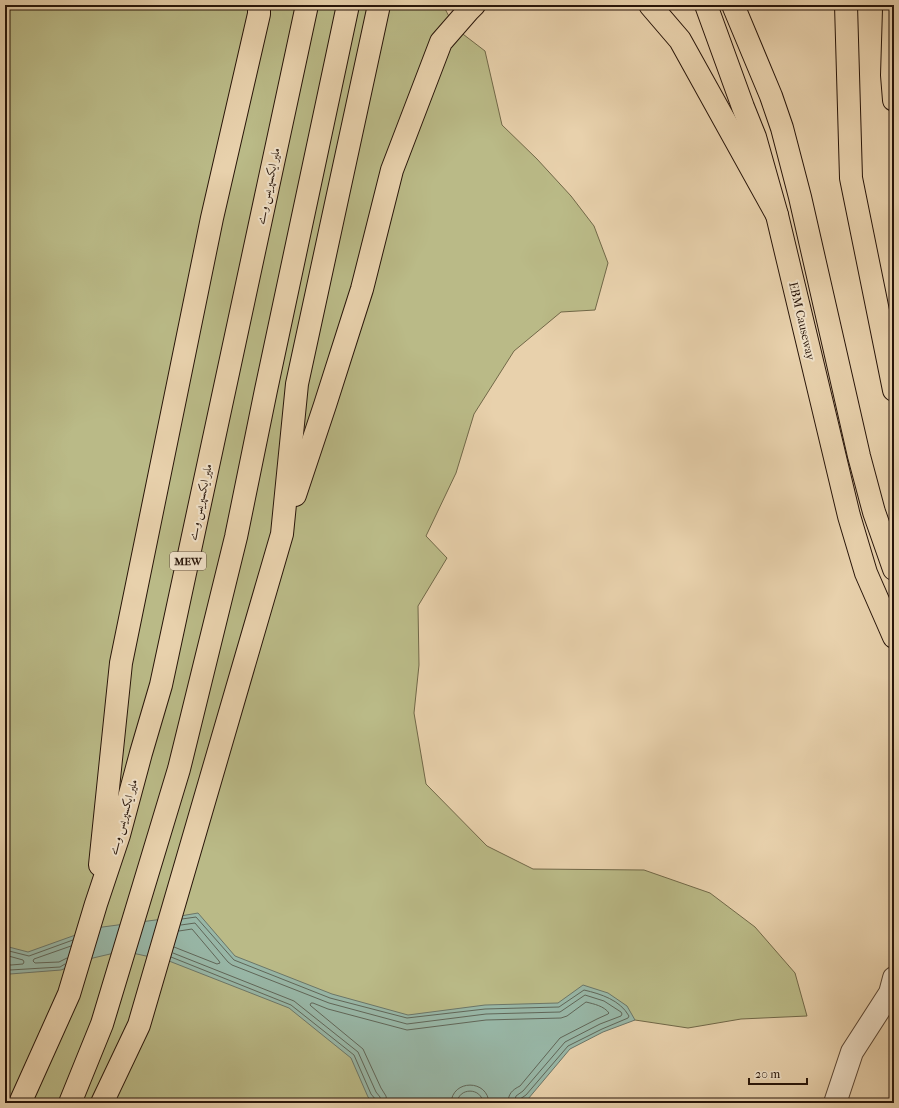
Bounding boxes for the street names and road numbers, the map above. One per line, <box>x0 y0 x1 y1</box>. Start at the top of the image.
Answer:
street label: ملیر ایکسپریس وے <box>253 146 285 226</box>
street label: EBM Causeway <box>786 281 818 362</box>
street label: ملیر ایکسپریس وے <box>185 462 217 542</box>
road number: MEW <box>170 552 206 570</box>
street label: ملیر ایکسپریس وے <box>106 778 142 857</box>

